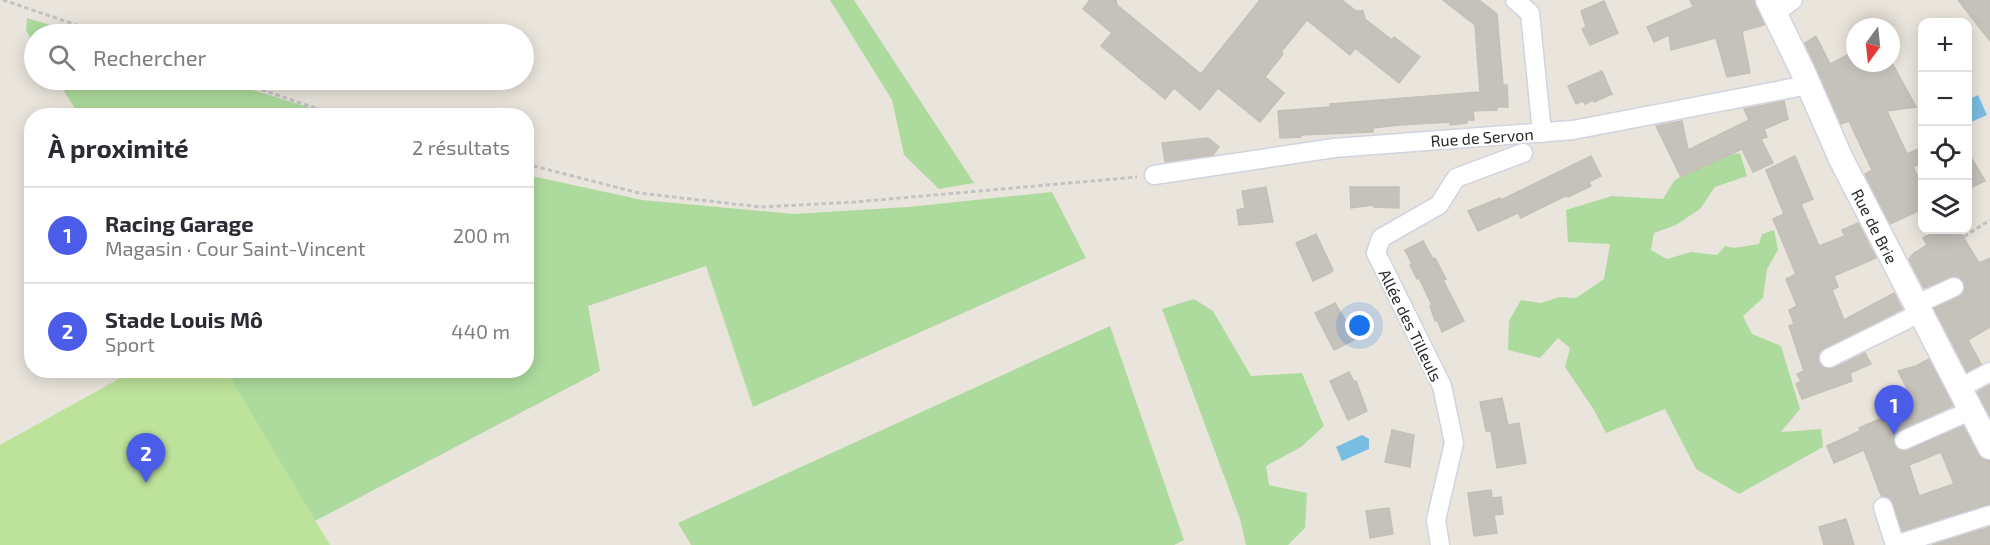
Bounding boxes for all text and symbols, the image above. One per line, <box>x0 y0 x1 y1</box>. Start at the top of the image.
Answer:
north arrow <box>1846 18 1900 72</box>
map controls <box>1918 18 1972 234</box>
button: + <box>1918 18 1972 72</box>
search box <box>24 24 534 90</box>
icon: search <box>45 41 78 74</box>
text: Rechercher <box>93 44 206 70</box>
button: − <box>1918 72 1972 126</box>
street label: Rue de Servon <box>1430 124 1534 150</box>
button: locate <box>1918 126 1972 180</box>
text: À proximité <box>48 132 189 163</box>
text: 2 résultats <box>412 135 510 159</box>
button: layers <box>1918 180 1972 234</box>
street label: Rue de Brie <box>1848 185 1902 267</box>
text: Racing Garage <box>105 210 254 236</box>
text: 1 <box>63 223 72 247</box>
text: 200 m <box>453 223 510 247</box>
text: Magasin · Cour Saint-Vincent <box>105 236 365 260</box>
street label: Allée des Tilleuls <box>1376 266 1446 384</box>
text: Stade Louis Mô <box>105 306 263 332</box>
your location <box>1345 311 1374 340</box>
text: 2 <box>62 319 73 343</box>
text: 440 m <box>451 319 510 343</box>
text: Sport <box>105 332 155 356</box>
pin: 1 <box>1874 386 1914 435</box>
pin: 2 <box>126 434 166 483</box>

